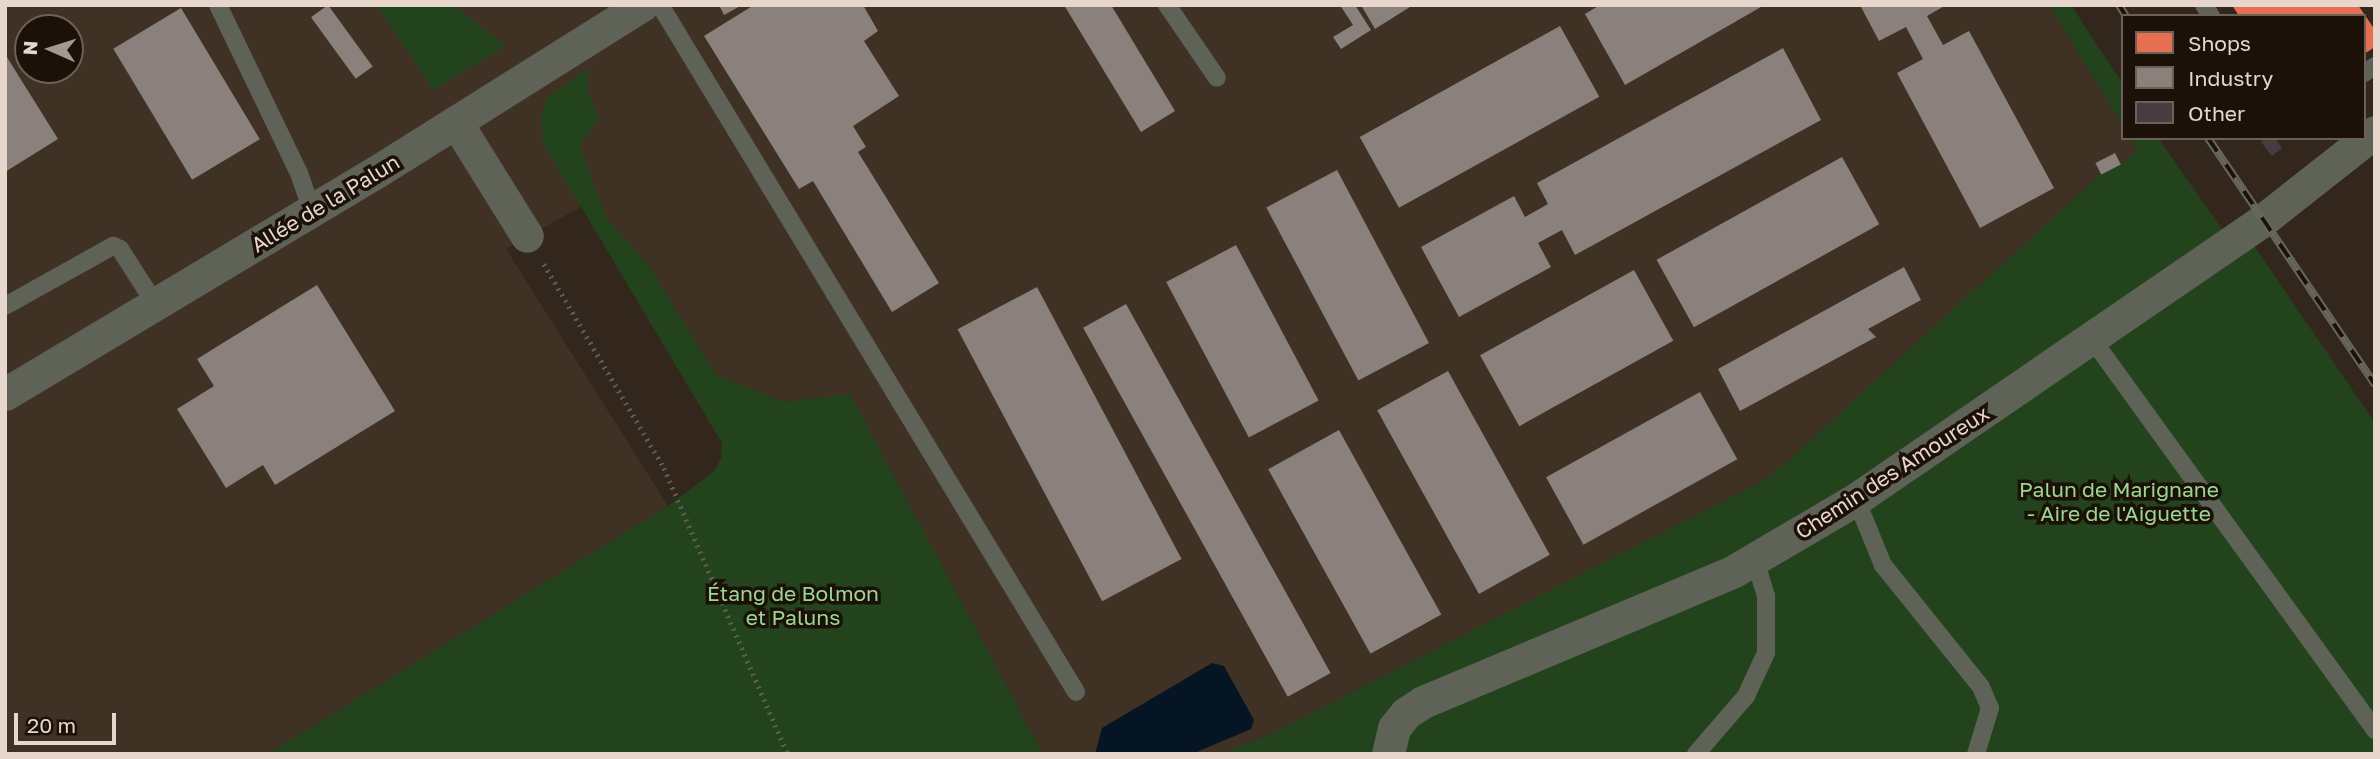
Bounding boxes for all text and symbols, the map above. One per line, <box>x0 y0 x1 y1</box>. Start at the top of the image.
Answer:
north arrow <box>14 14 84 84</box>
legend <box>2121 14 2366 140</box>
text: Shops <box>2188 30 2251 56</box>
text: N <box>18 40 41 56</box>
text: Industry <box>2188 65 2273 91</box>
text: Other <box>2188 100 2245 126</box>
street label: Allée de la Palun <box>246 149 404 257</box>
street label: Chemin des Amoureux <box>1791 400 1993 544</box>
park label: Palun de Marignane - Aire de l'Aiguette <box>2019 476 2219 526</box>
park label: Étang de Bolmon et Paluns <box>707 580 879 630</box>
scale bar <box>18 700 119 744</box>
text: 20 m <box>27 712 76 738</box>

